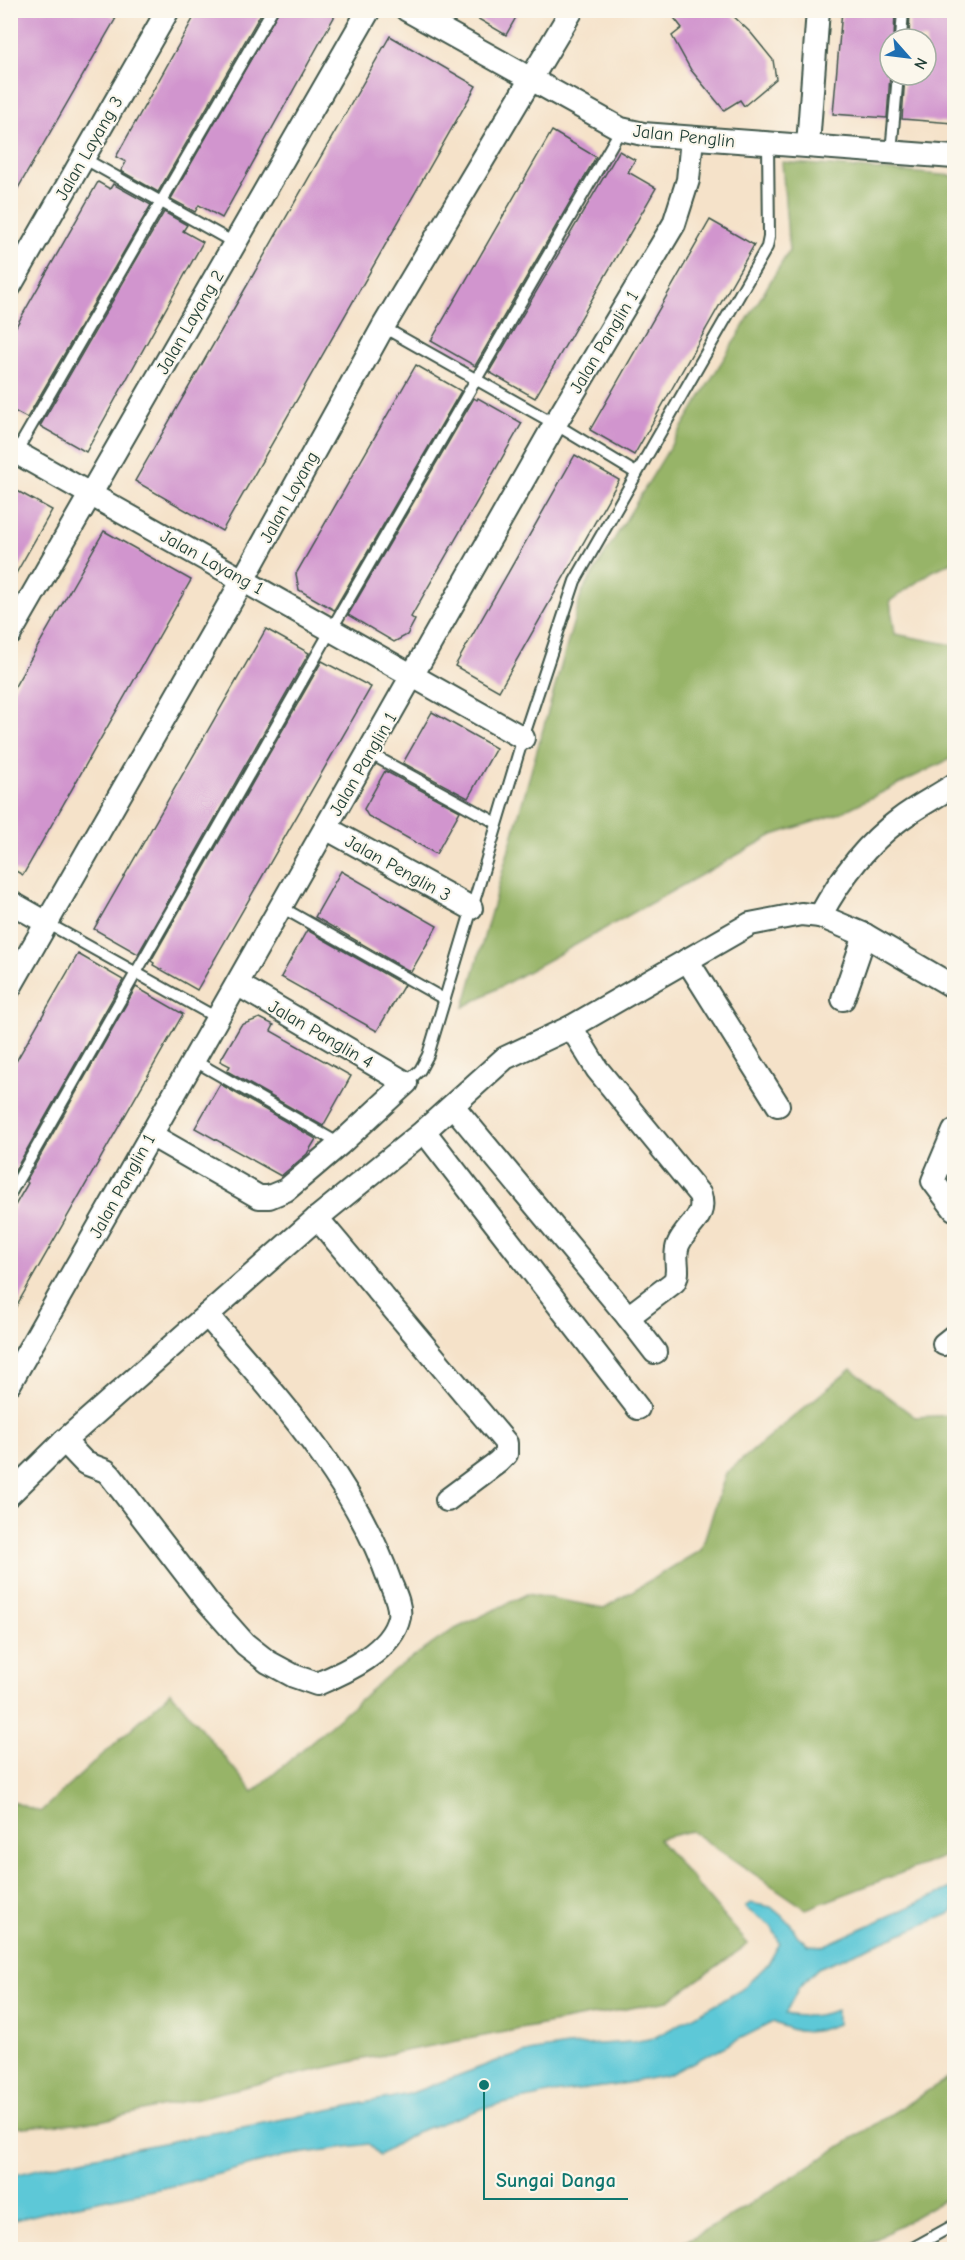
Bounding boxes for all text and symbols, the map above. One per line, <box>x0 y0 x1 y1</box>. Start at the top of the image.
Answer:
north arrow <box>878 27 938 87</box>
text: N <box>910 55 931 72</box>
street label: Jalan Layang 3 <box>51 93 128 204</box>
street label: Jalan Penglin <box>632 121 736 152</box>
street label: Jalan Layang 2 <box>152 266 229 378</box>
street label: Jalan Panglin 1 <box>566 287 643 397</box>
street label: Jalan Layang <box>256 448 323 547</box>
street label: Jalan Layang 1 <box>157 526 267 599</box>
street label: Jalan Panglin 1 <box>325 709 402 820</box>
street label: Jalan Penglin 3 <box>341 831 454 906</box>
street label: Jalan Panglin 4 <box>265 996 377 1073</box>
street label: Jalan Panglin 1 <box>85 1130 160 1242</box>
callout: Sungai Danga <box>484 2161 628 2199</box>
text: Sungai Danga <box>496 2169 616 2192</box>

